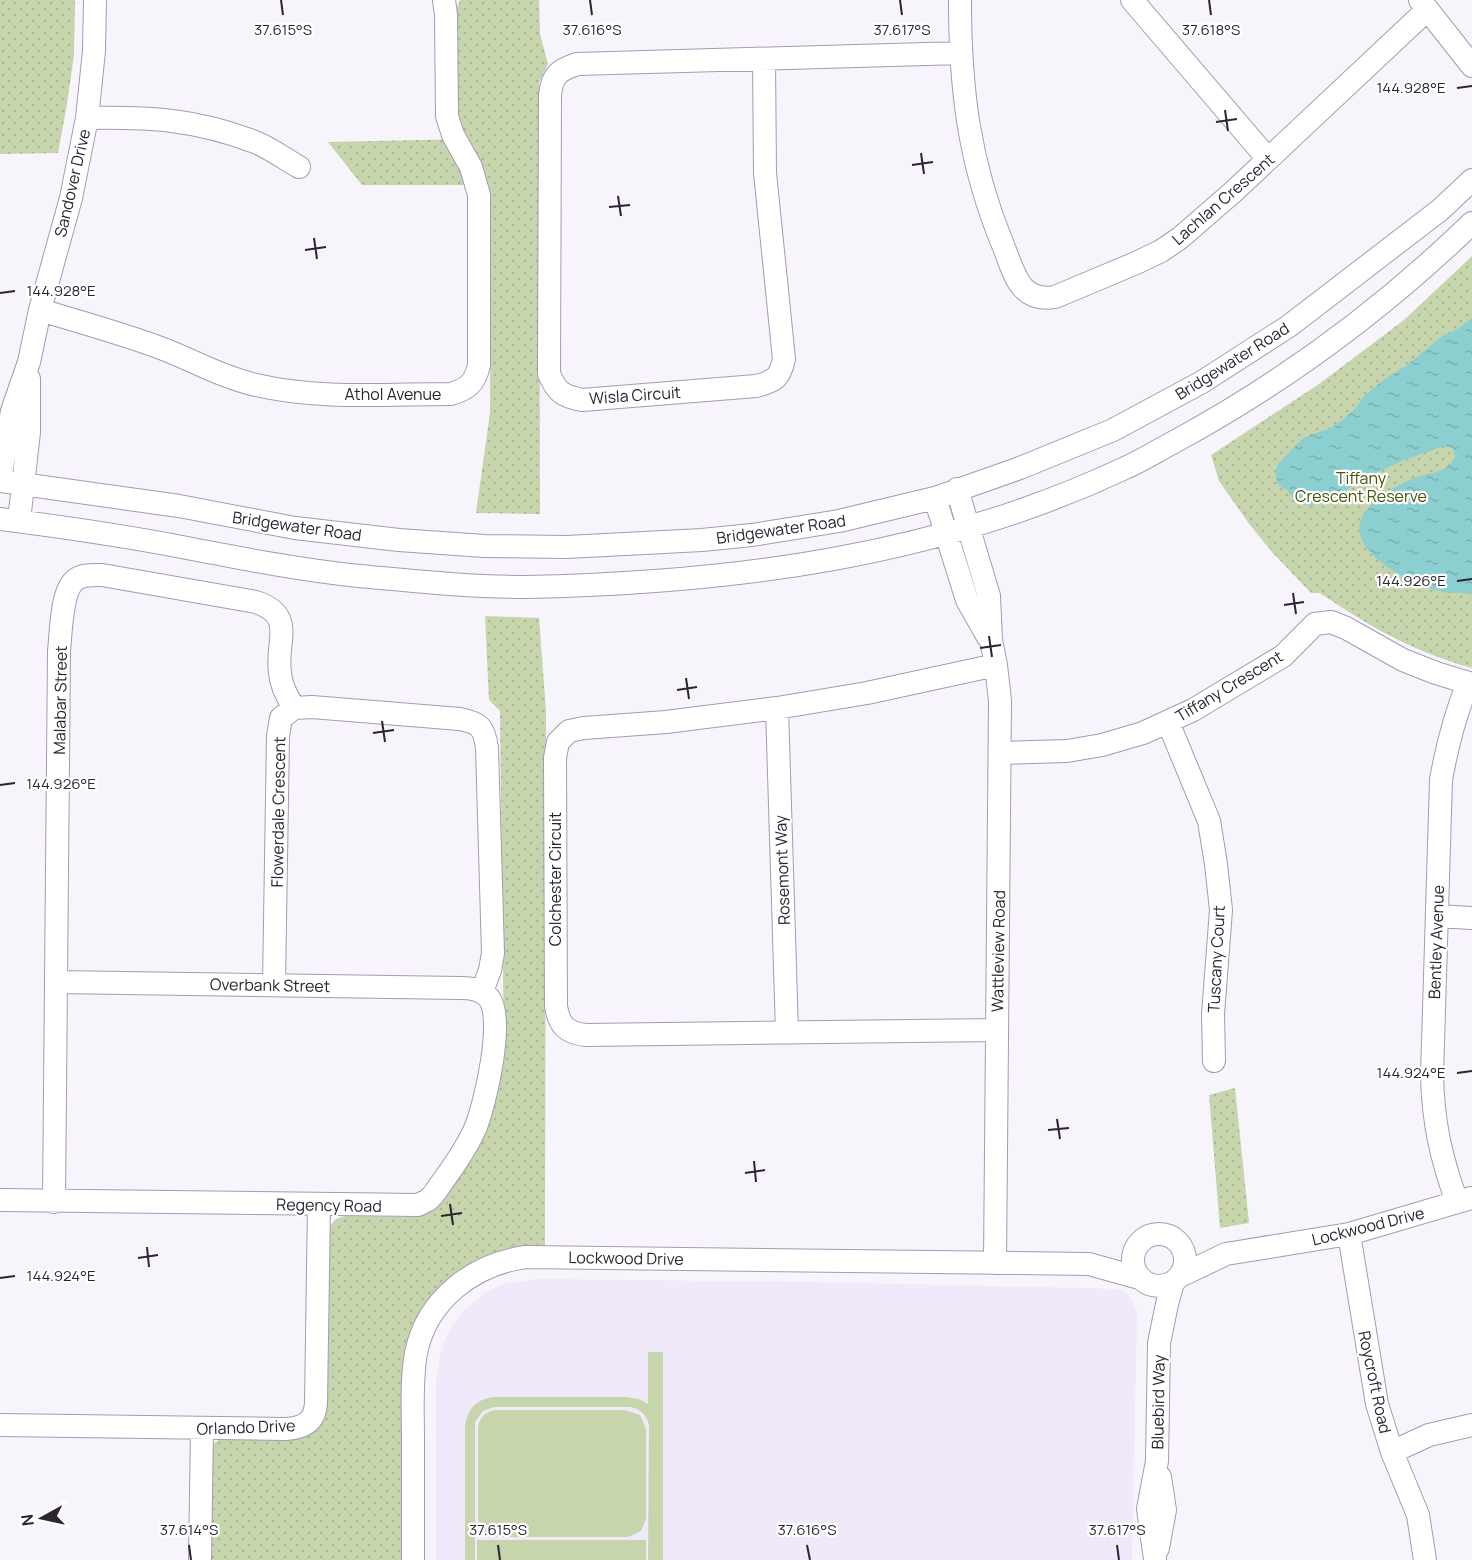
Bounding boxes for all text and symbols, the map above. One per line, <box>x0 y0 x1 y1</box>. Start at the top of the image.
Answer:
text: 37.615°S <box>254 19 312 40</box>
text: 37.616°S <box>563 19 621 40</box>
text: 37.617°S <box>873 19 931 40</box>
text: 37.618°S <box>1182 19 1240 40</box>
text: 144.928°E <box>1376 77 1446 98</box>
street label: Sandover Drive <box>49 127 95 239</box>
street label: Lachlan Crescent <box>1167 148 1279 250</box>
text: 144.928°E <box>26 280 96 301</box>
street label: Bridgewater Road <box>1171 317 1293 405</box>
street label: Wisla Circuit <box>588 381 682 409</box>
street label: Athol Avenue <box>345 383 441 405</box>
park label: Tiffany Crescent Reserve <box>1295 467 1427 507</box>
street label: Bridgewater Road <box>231 506 363 546</box>
street label: Bridgewater Road <box>715 509 847 549</box>
text: 144.926°E <box>1376 570 1446 591</box>
street label: Malabar Street <box>48 645 72 755</box>
street label: Tiffany Crescent <box>1171 645 1287 727</box>
street label: Flowerdale Crescent <box>266 736 290 888</box>
text: 144.926°E <box>26 773 96 794</box>
street label: Colchester Circuit <box>544 812 566 946</box>
street label: Rosemont Way <box>769 814 795 925</box>
street label: Bentley Avenue <box>1423 885 1449 999</box>
street label: Wattleview Road <box>986 890 1010 1012</box>
street label: Tuscany Court <box>1202 905 1230 1013</box>
street label: Overbank Street <box>210 973 330 997</box>
text: 144.924°E <box>1377 1062 1445 1083</box>
street label: Regency Road <box>276 1193 382 1217</box>
street label: Lockwood Drive <box>1309 1201 1427 1251</box>
street label: Lockwood Drive <box>568 1246 684 1270</box>
text: 144.924°E <box>27 1265 95 1286</box>
street label: Roycroft Road <box>1353 1329 1397 1435</box>
street label: Bluebird Way <box>1146 1354 1170 1450</box>
street label: Orlando Drive <box>196 1414 296 1440</box>
north arrow <box>12 1488 72 1548</box>
text: N <box>15 1513 39 1527</box>
text: 37.614°S <box>160 1519 218 1540</box>
text: 37.615°S <box>469 1519 527 1540</box>
text: 37.616°S <box>778 1519 836 1540</box>
text: 37.617°S <box>1088 1519 1146 1540</box>

